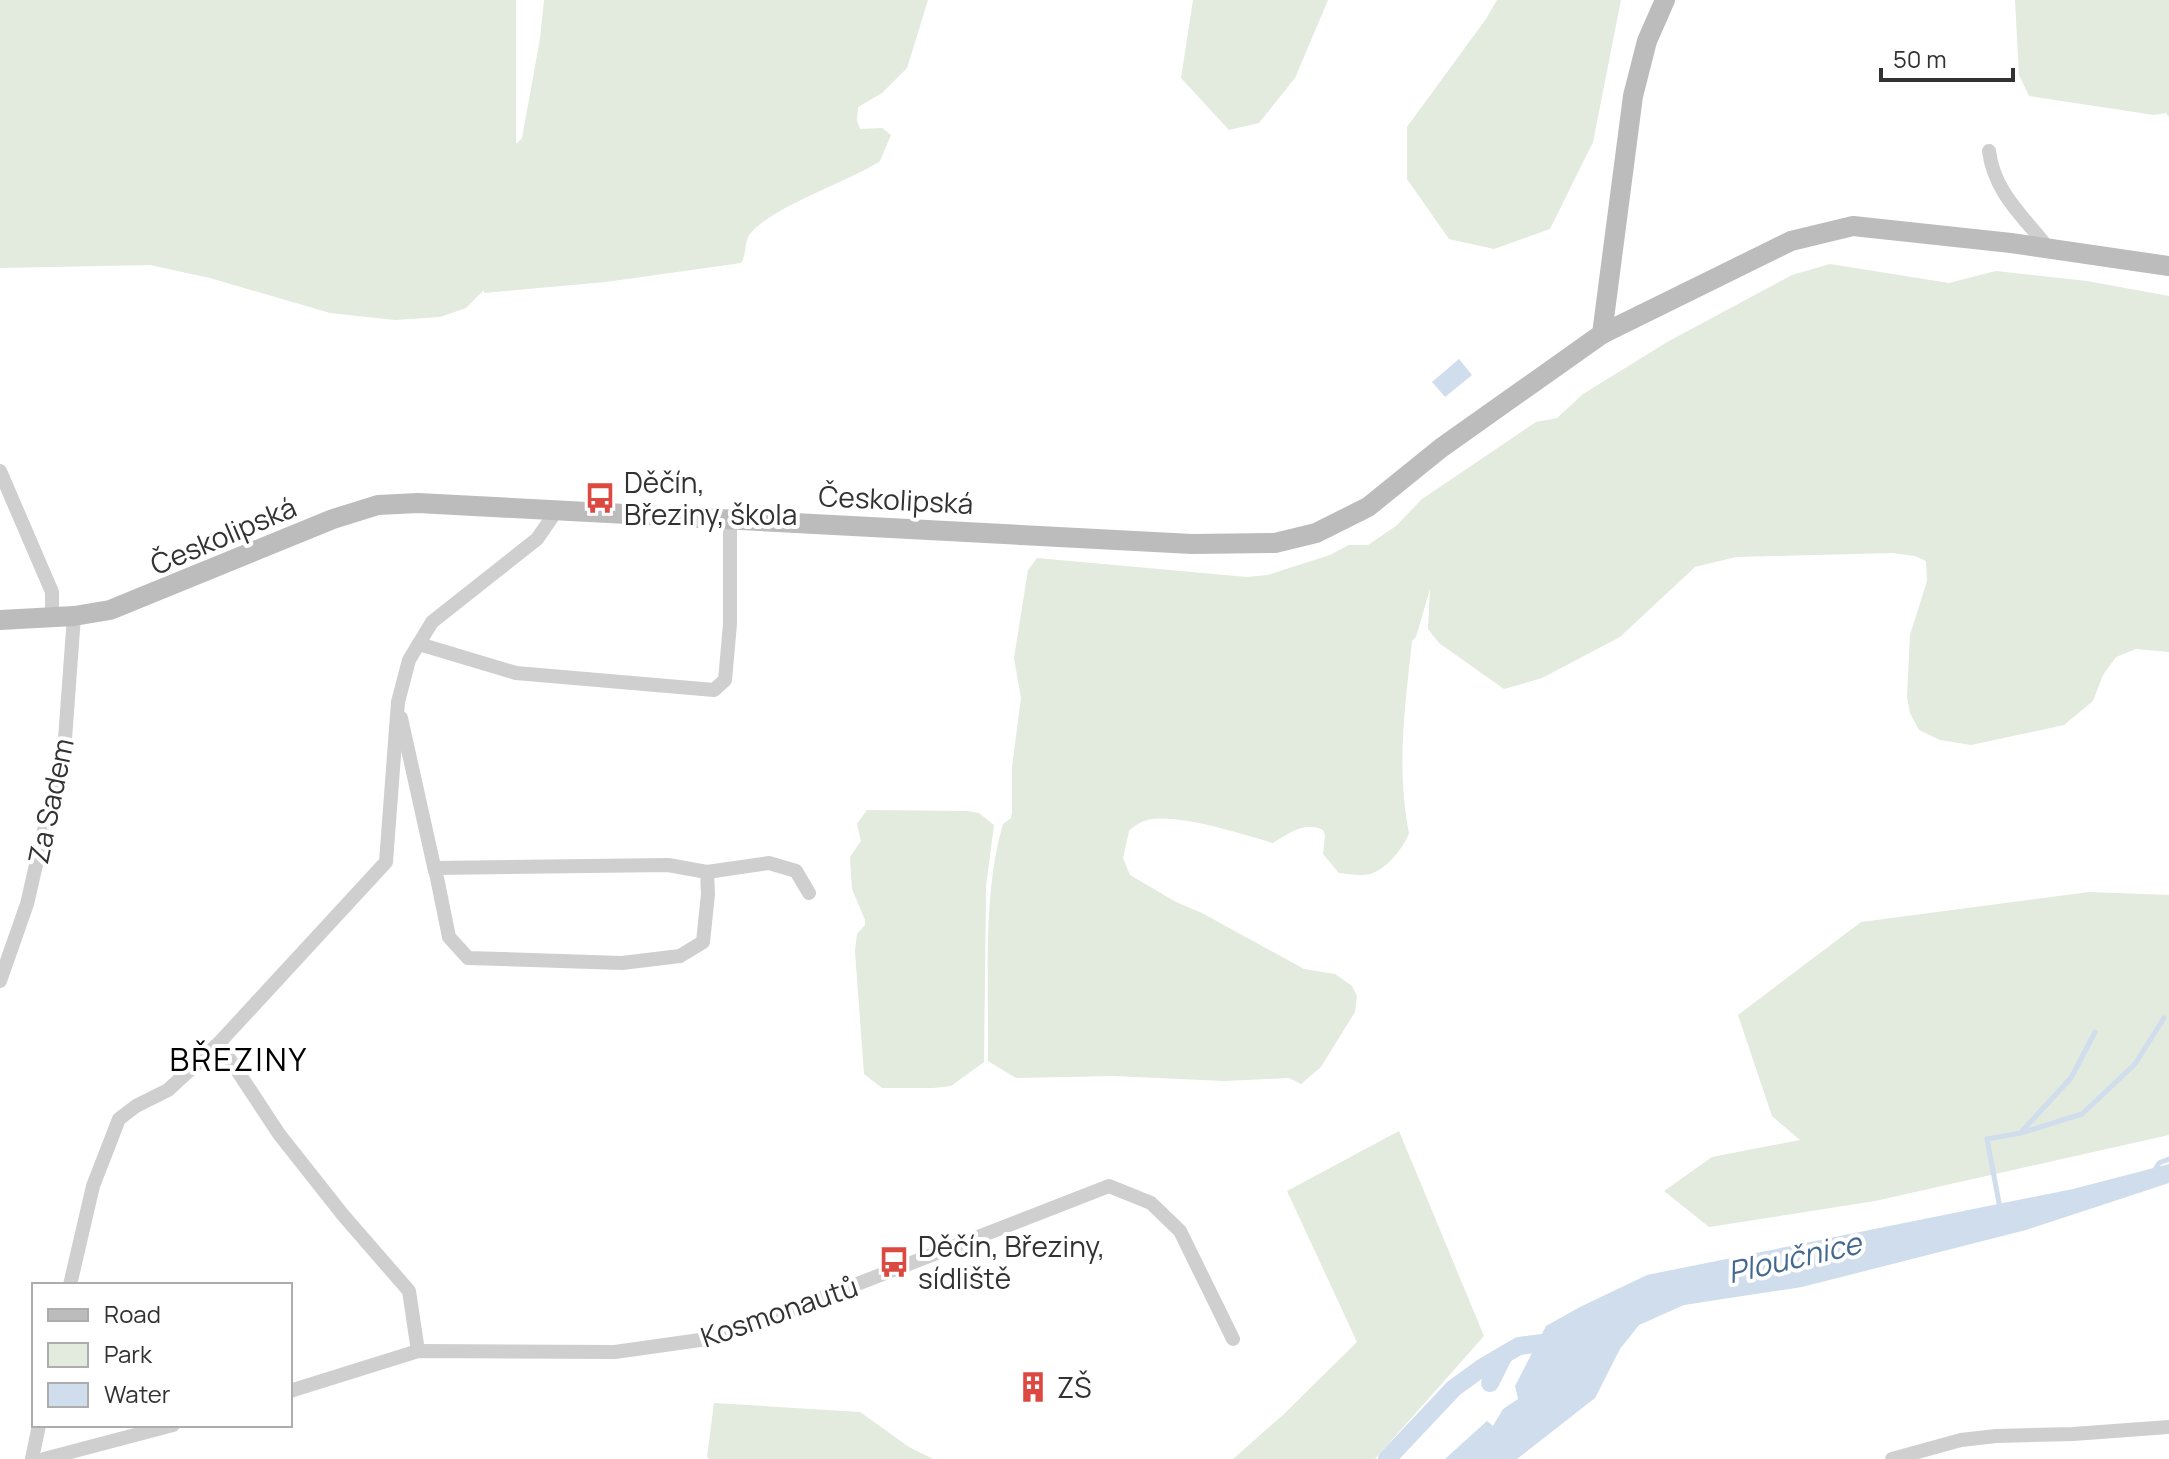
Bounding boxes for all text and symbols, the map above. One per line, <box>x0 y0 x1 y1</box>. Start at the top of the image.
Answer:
scale bar <box>1881 32 2013 82</box>
text: 50 m <box>1893 42 1947 75</box>
place label: Děčín, Březiny, škola <box>624 463 797 533</box>
street label: Českolipská <box>818 476 974 522</box>
bus stop icon: Děčín, Březiny, škola <box>583 481 617 515</box>
street label: Českolipská <box>144 487 302 583</box>
street label: Za Sadem <box>18 735 82 867</box>
district label: BŘEZINY <box>170 1037 308 1081</box>
water label: Ploučnice <box>1723 1221 1866 1292</box>
place label: Děčín, Březiny, sídliště <box>918 1227 1105 1297</box>
bus stop icon: Děčín, Březiny, sídliště <box>877 1245 911 1279</box>
street label: Kosmonautů <box>696 1266 862 1356</box>
legend <box>32 1283 292 1427</box>
text: Road <box>104 1297 161 1330</box>
text: Park <box>104 1337 153 1370</box>
place label: ZŠ <box>1057 1368 1091 1406</box>
building icon: ZŠ <box>1016 1370 1050 1404</box>
text: Water <box>104 1377 171 1410</box>

